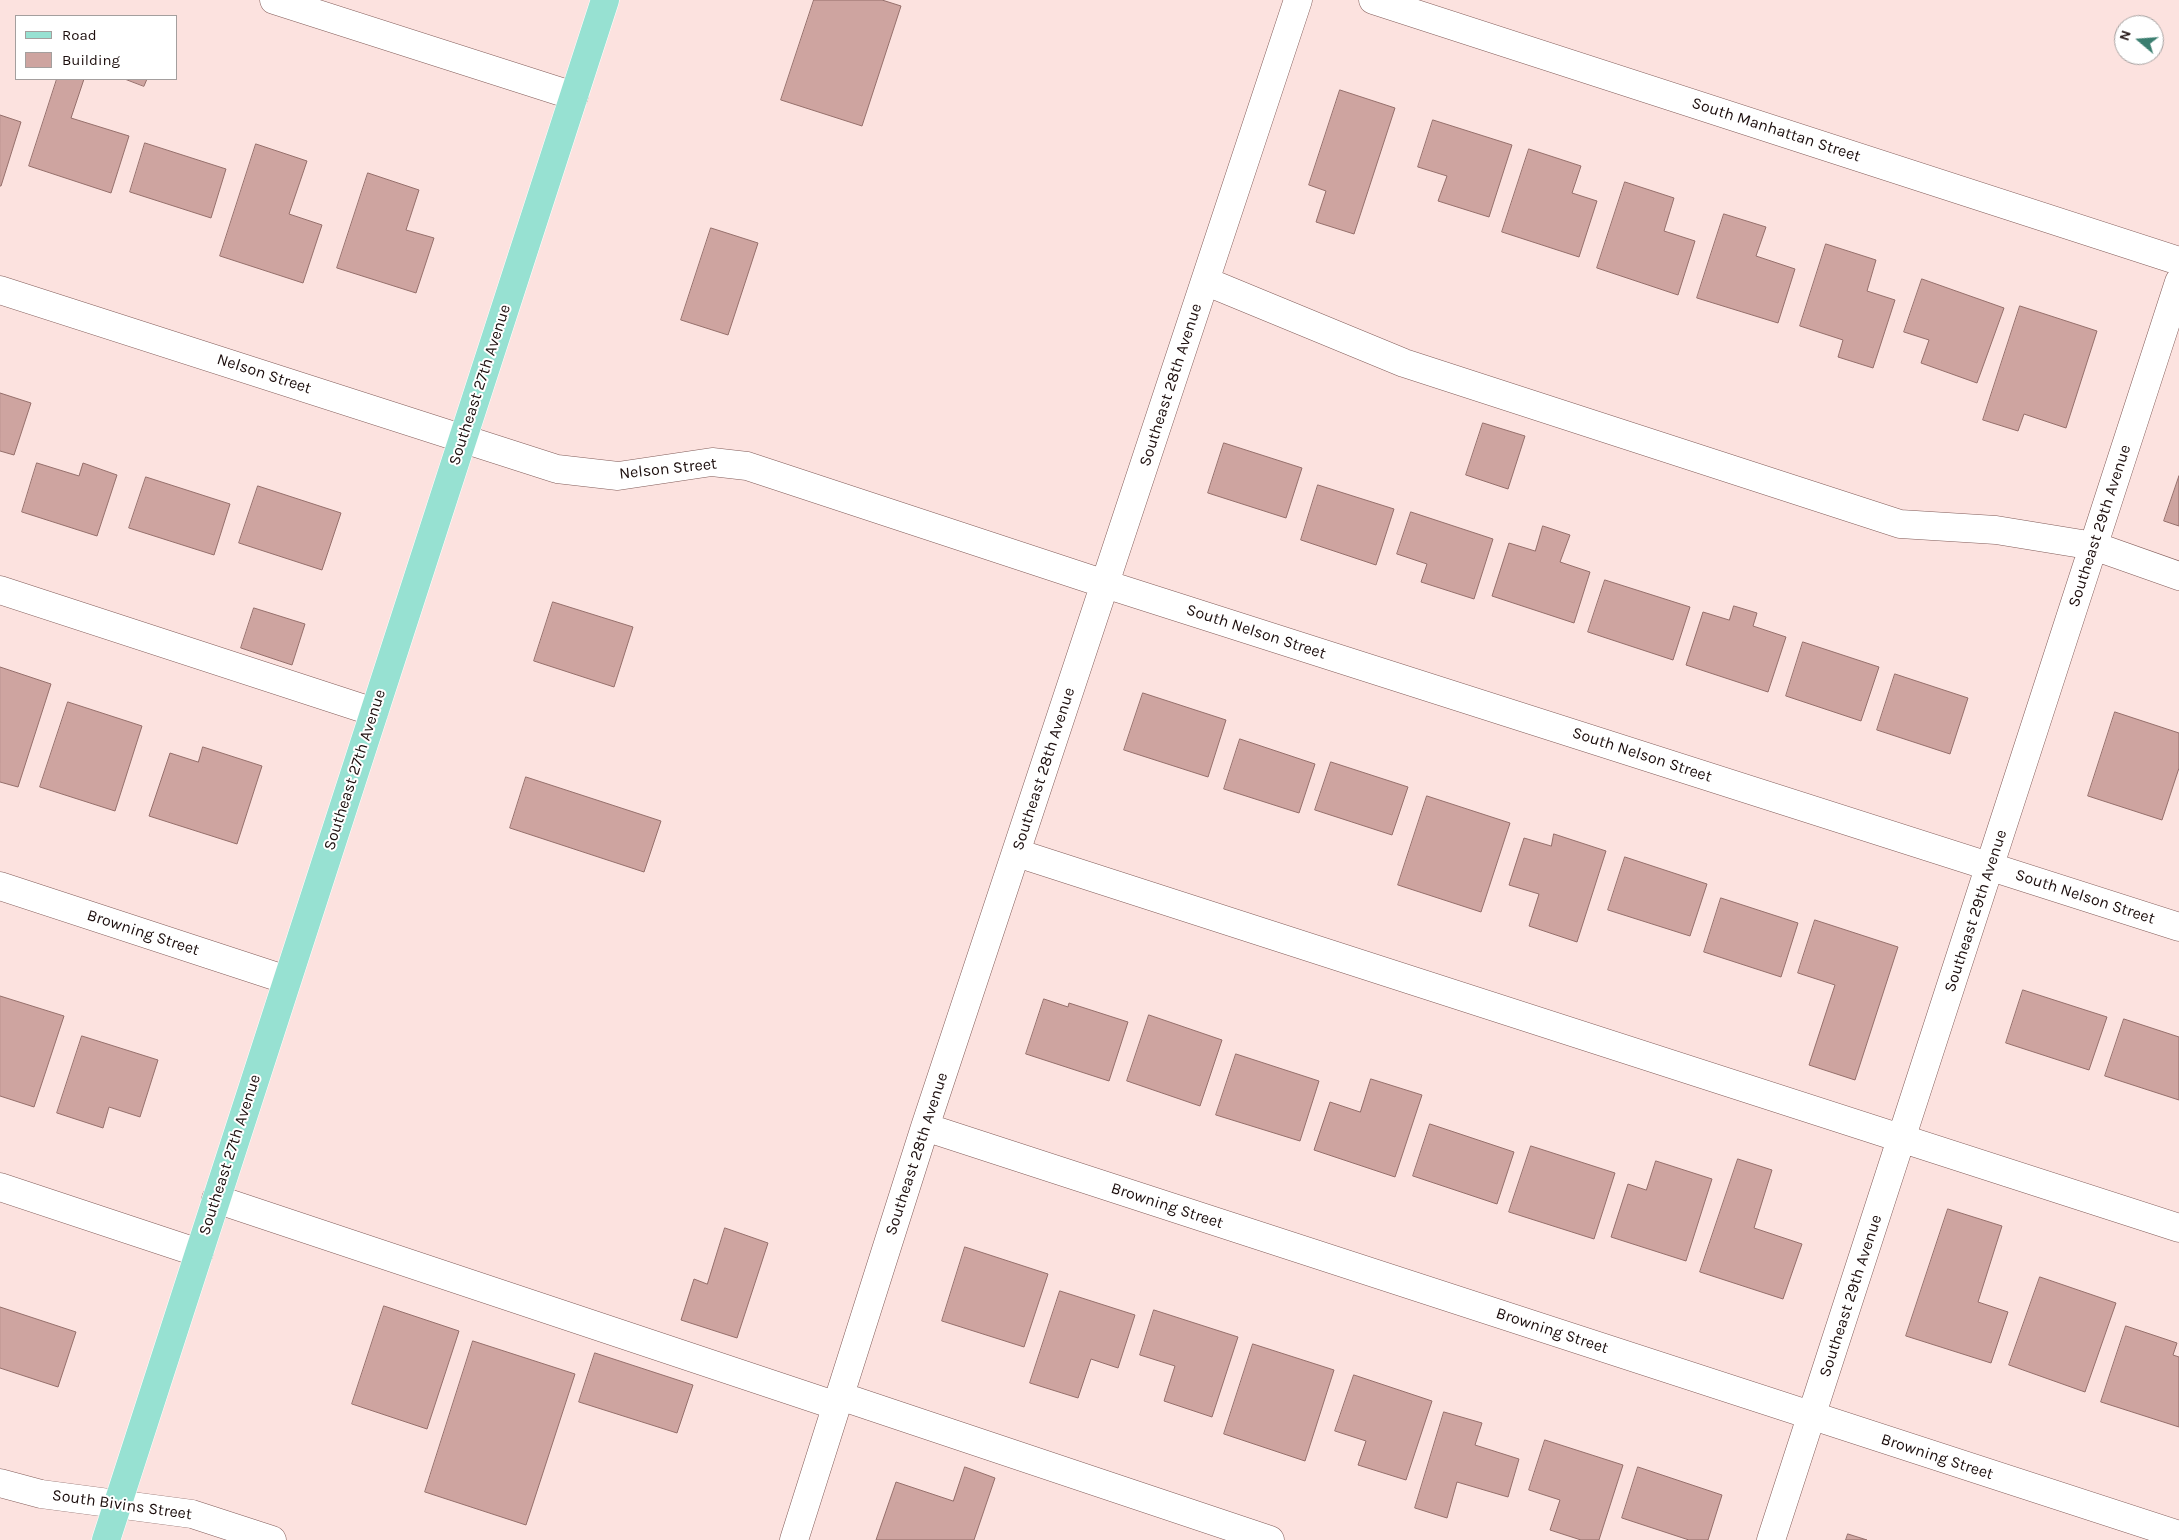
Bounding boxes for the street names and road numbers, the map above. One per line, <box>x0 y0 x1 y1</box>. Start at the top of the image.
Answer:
street label: South Manhattan Street <box>1689 94 1863 166</box>
street label: Southeast 28th Avenue <box>1136 301 1206 469</box>
street label: Southeast 27th Avenue <box>445 302 515 468</box>
street label: Nelson Street <box>214 350 314 398</box>
street label: Southeast 29th Avenue <box>2065 442 2135 610</box>
street label: Nelson Street <box>618 454 718 484</box>
street label: South Nelson Street <box>1184 600 1328 664</box>
street label: Southeast 28th Avenue <box>1009 685 1079 853</box>
street label: Southeast 27th Avenue <box>320 687 390 853</box>
street label: South Nelson Street <box>1570 723 1714 787</box>
street label: Southeast 29th Avenue <box>1941 827 2011 995</box>
street label: South Nelson Street <box>2013 865 2157 929</box>
street label: Browning Street <box>84 906 202 960</box>
street label: Southeast 28th Avenue <box>882 1070 952 1238</box>
street label: Southeast 27th Avenue <box>195 1072 265 1238</box>
street label: Browning Street <box>1108 1179 1226 1233</box>
street label: Southeast 29th Avenue <box>1816 1212 1886 1380</box>
street label: Browning Street <box>1493 1304 1611 1358</box>
street label: Browning Street <box>1878 1430 1996 1484</box>
street label: South Bivins Street <box>51 1486 193 1524</box>

